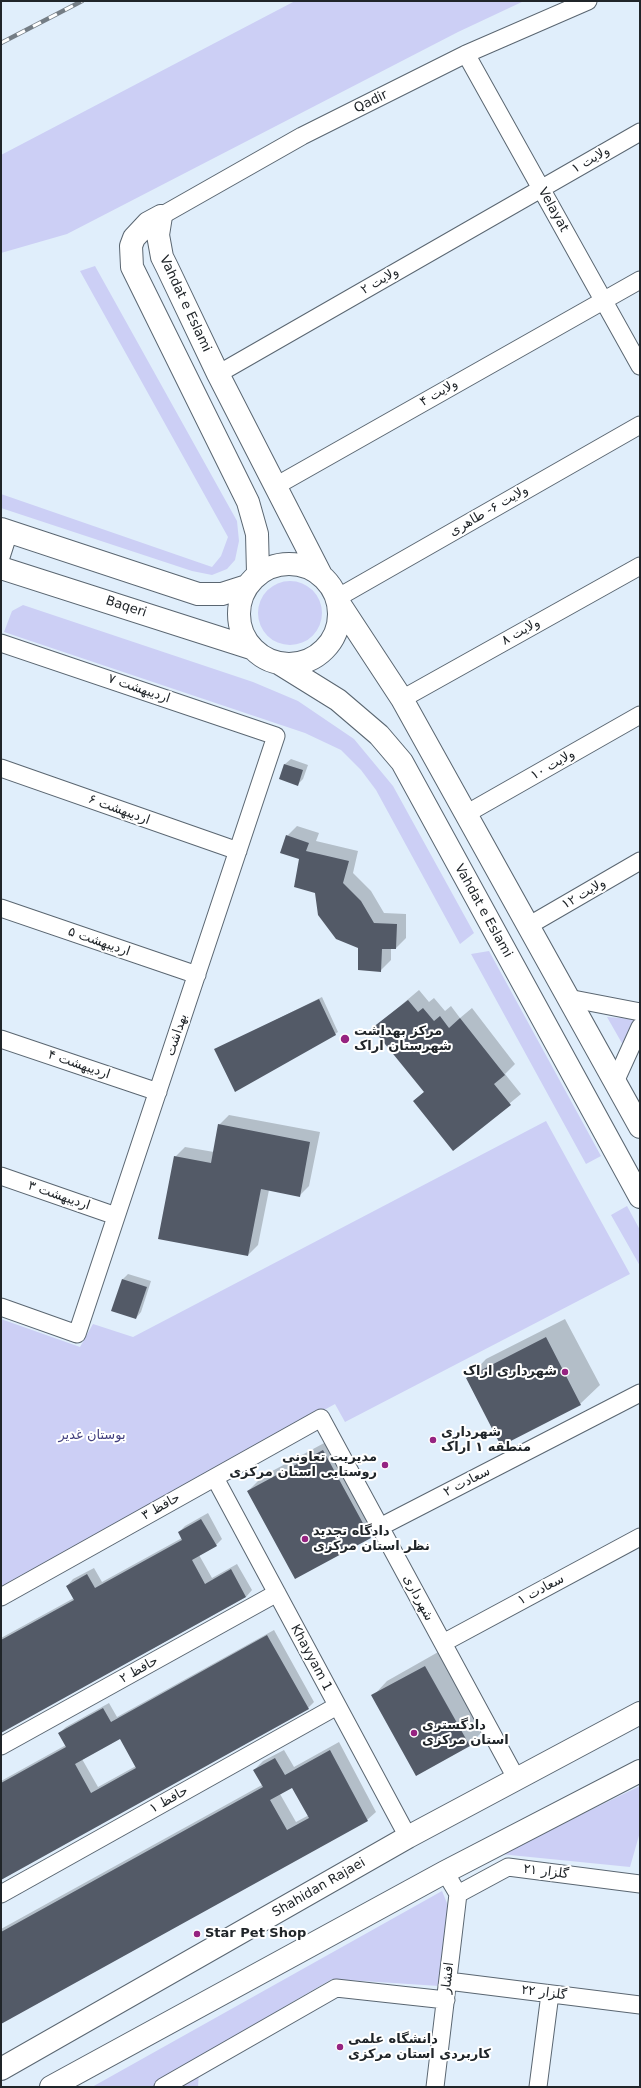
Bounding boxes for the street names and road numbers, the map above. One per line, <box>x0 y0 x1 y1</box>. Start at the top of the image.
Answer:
street label: Qadir <box>352 87 390 117</box>
street label: ولایت ۱ <box>569 143 613 177</box>
street label: Velayat <box>534 185 572 235</box>
street label: Vahdat e Eslami <box>156 253 214 355</box>
street label: ولایت ۲ <box>358 264 402 298</box>
street label: ولایت ۴ <box>417 376 461 410</box>
street label: ولایت ۶- طاهری <box>447 482 531 540</box>
street label: Baqeri <box>104 593 148 621</box>
street label: ولایت ۸ <box>499 615 543 649</box>
street label: اردیبهشت ۷ <box>106 671 172 707</box>
street label: ولایت ۱۰ <box>528 746 578 784</box>
street label: اردیبهشت ۶ <box>86 792 152 828</box>
street label: Vahdat e Eslami <box>451 862 515 960</box>
street label: ولایت ۱۲ <box>559 875 609 913</box>
street label: اردیبهشت ۵ <box>66 924 132 960</box>
street label: بهداشت <box>163 1012 191 1058</box>
street label: اردیبهشت ۴ <box>46 1047 112 1083</box>
street label: اردیبهشت ۳ <box>26 1178 92 1214</box>
street label: سعادت ۲ <box>441 1464 493 1500</box>
street label: حافظ ۳ <box>139 1490 183 1524</box>
street label: سعادت ۱ <box>515 1571 567 1609</box>
street label: شهرداری <box>399 1572 437 1624</box>
street label: Khayyam 1 <box>287 1622 335 1694</box>
street label: حافظ ۲ <box>117 1653 161 1687</box>
street label: حافظ ۱ <box>147 1783 191 1817</box>
street label: Shahidan Rajaei <box>270 1855 368 1921</box>
street label: گلزار ۲۱ <box>522 1861 570 1883</box>
street label: افشار <box>438 1961 458 1995</box>
street label: گلزار ۲۲ <box>520 1982 568 2004</box>

